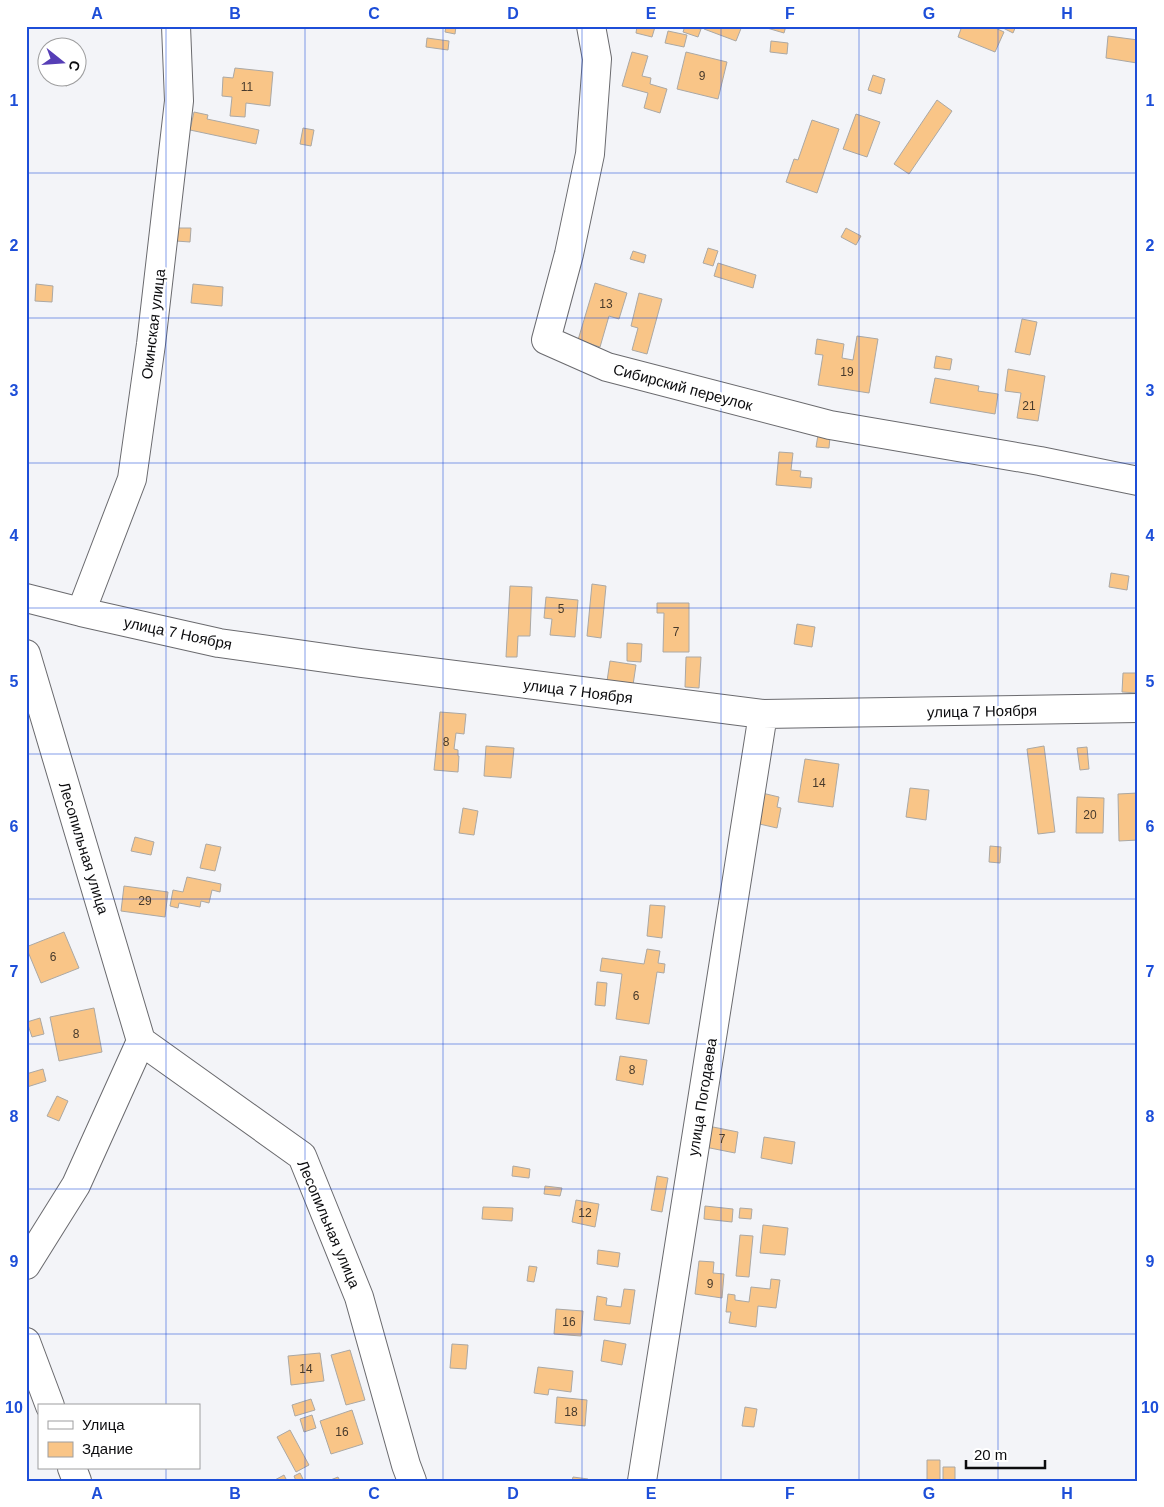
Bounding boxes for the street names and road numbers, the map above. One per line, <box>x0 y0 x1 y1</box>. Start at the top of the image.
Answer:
street label: Окинская улица <box>138 267 168 380</box>
street label: Сибирский переулок <box>611 360 755 414</box>
street label: улица 7 Ноября <box>122 613 234 653</box>
street label: улица 7 Ноября <box>522 676 634 706</box>
street label: улица 7 Ноября <box>927 702 1037 720</box>
street label: Лесопильная улица <box>56 780 112 917</box>
street label: улица Погодаева <box>684 1036 720 1157</box>
street label: Лесопильная улица <box>294 1157 364 1291</box>

